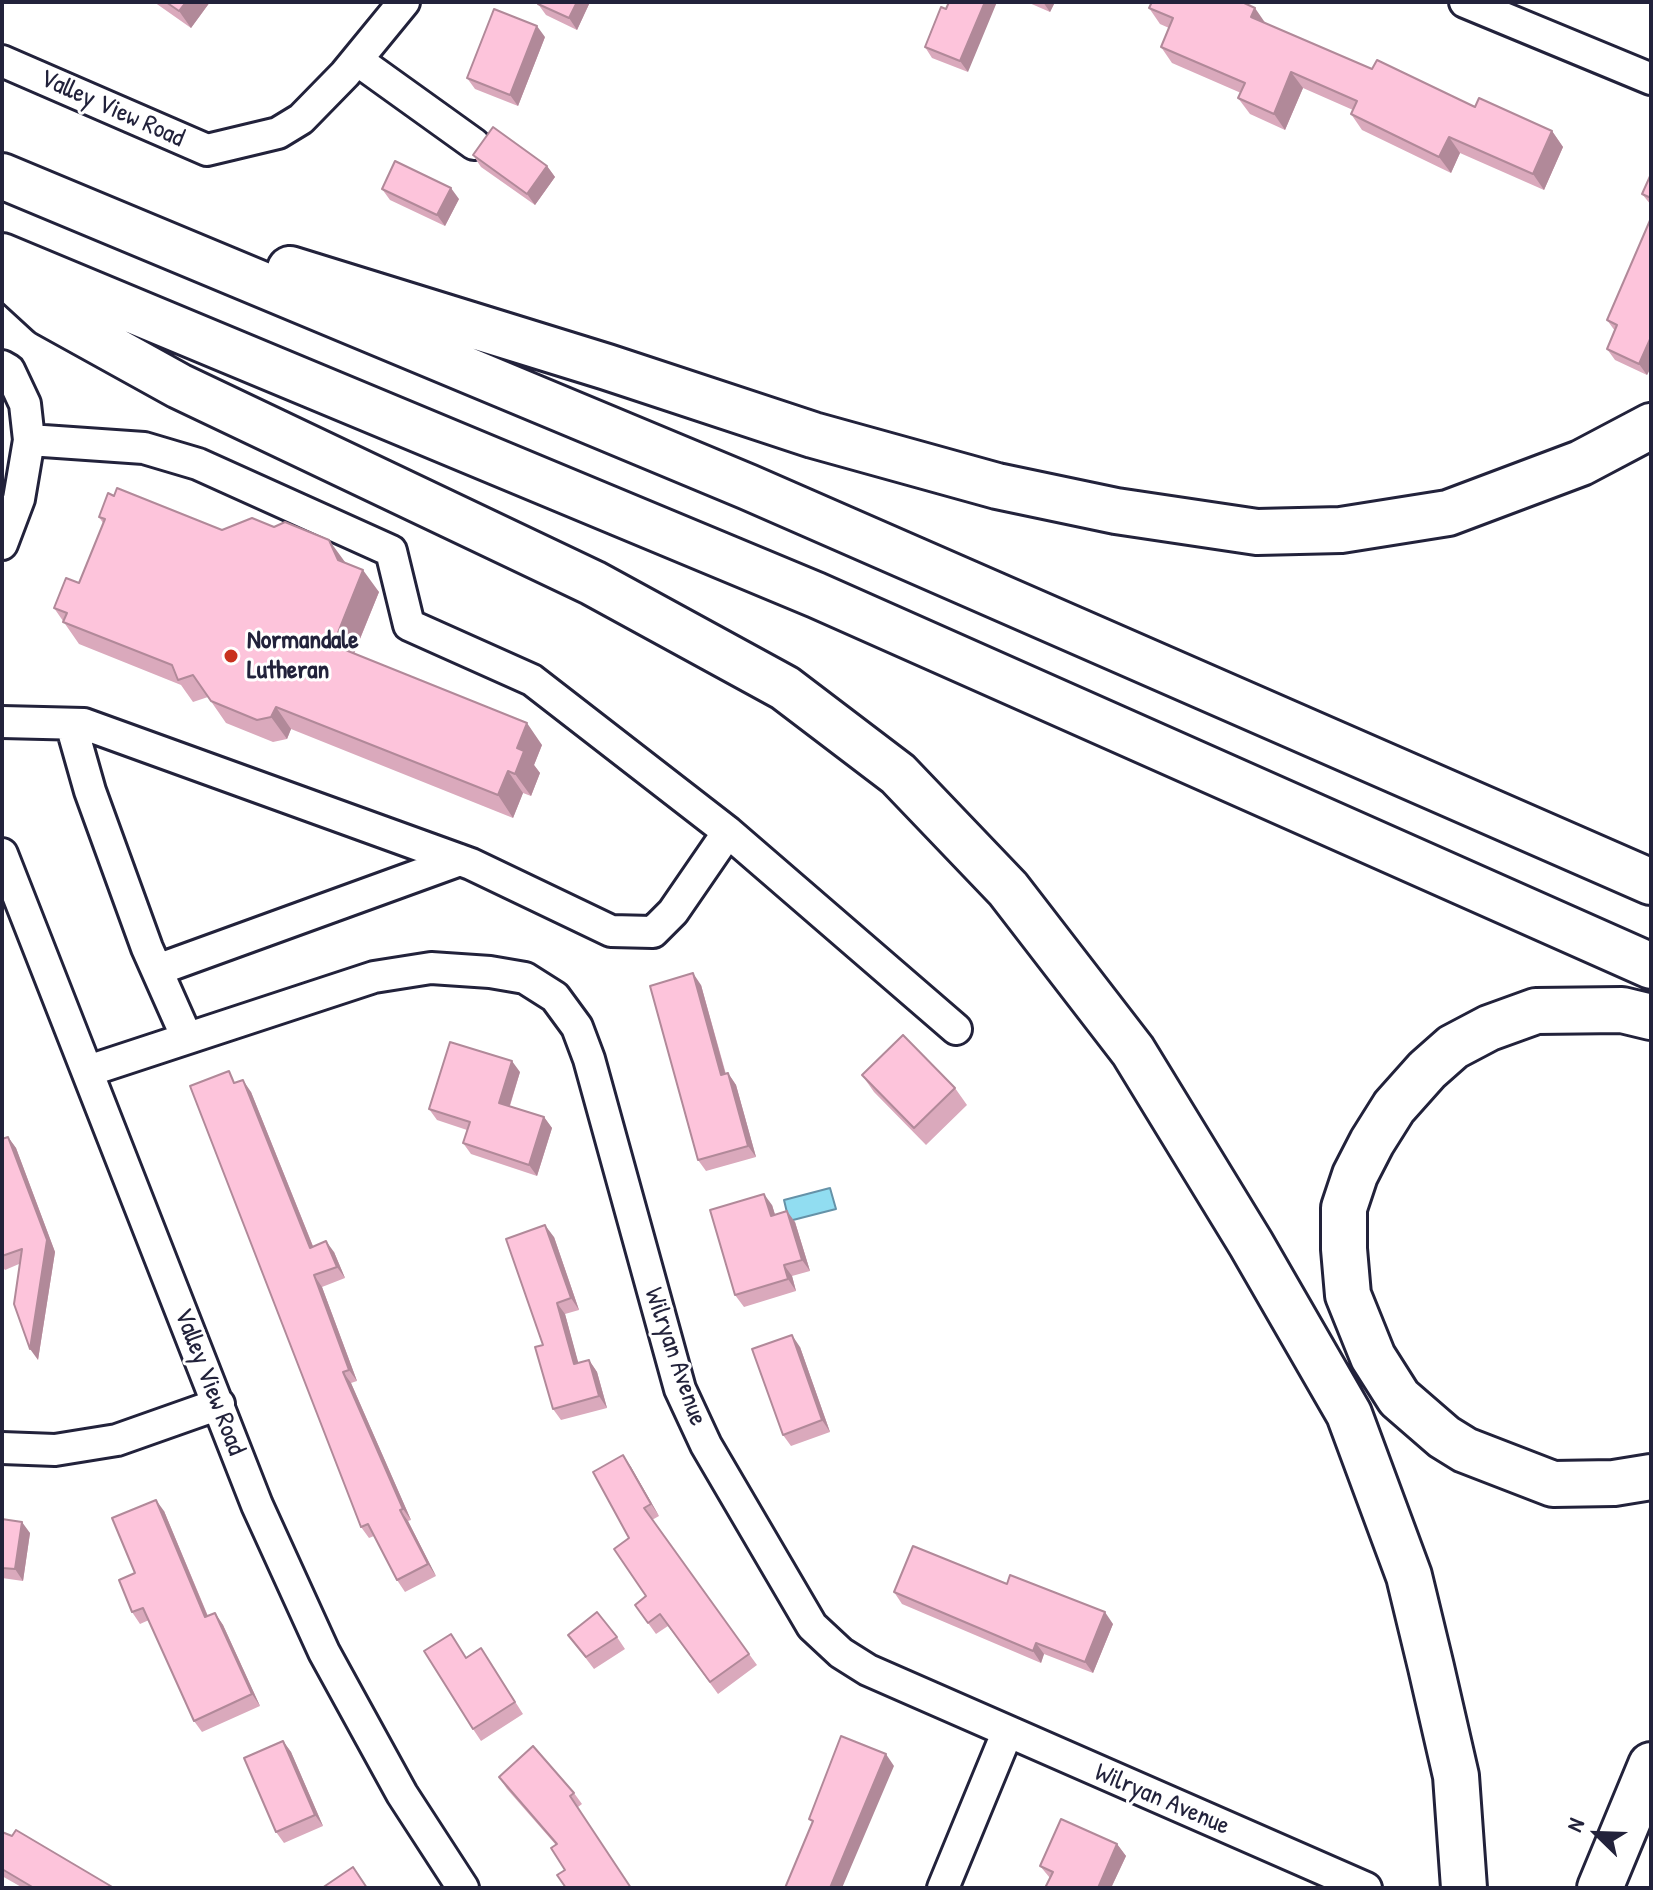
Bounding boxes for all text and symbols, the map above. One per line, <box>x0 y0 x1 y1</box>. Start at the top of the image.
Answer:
street label: Valley View Road <box>35 63 189 155</box>
place label: Normandale Lutheran <box>247 625 359 686</box>
marker: Normandale Lutheran <box>222 647 240 665</box>
street label: Wilryan Avenue <box>637 1284 713 1430</box>
street label: Valley View Road <box>167 1304 251 1460</box>
street label: Wilryan Avenue <box>1090 1758 1234 1842</box>
north arrow <box>1557 1794 1637 1874</box>
text: N <box>1559 1813 1591 1836</box>

